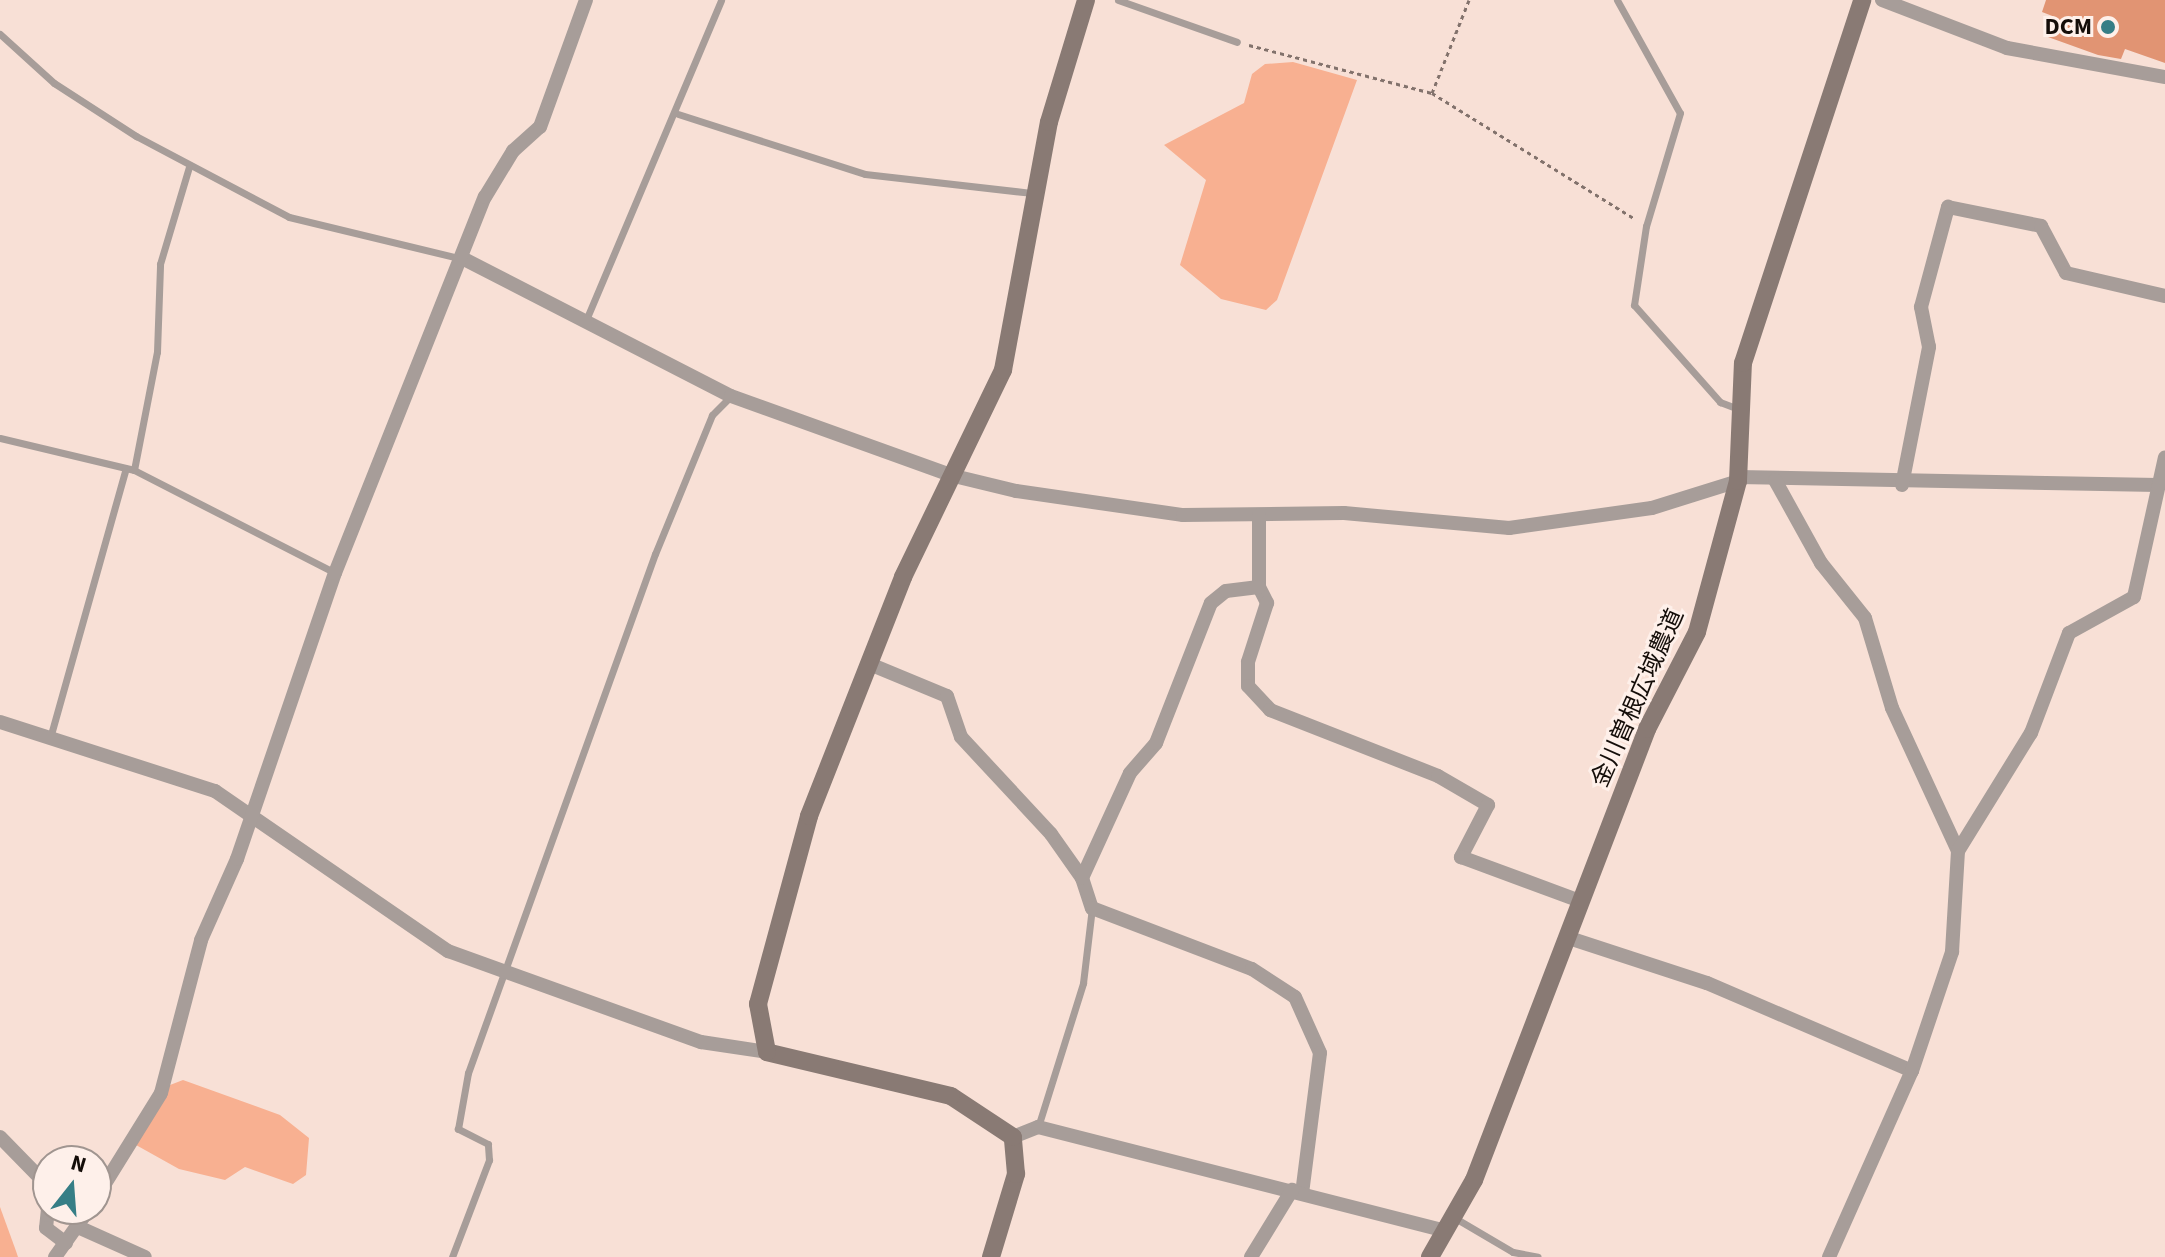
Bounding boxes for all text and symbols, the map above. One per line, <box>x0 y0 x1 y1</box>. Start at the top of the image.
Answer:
place label: DCM <box>2045 13 2092 41</box>
marker: DCM <box>2099 18 2117 36</box>
street label: 金川曽根広域農道 <box>1586 604 1690 792</box>
north arrow <box>32 1145 112 1225</box>
text: N <box>67 1147 90 1181</box>

